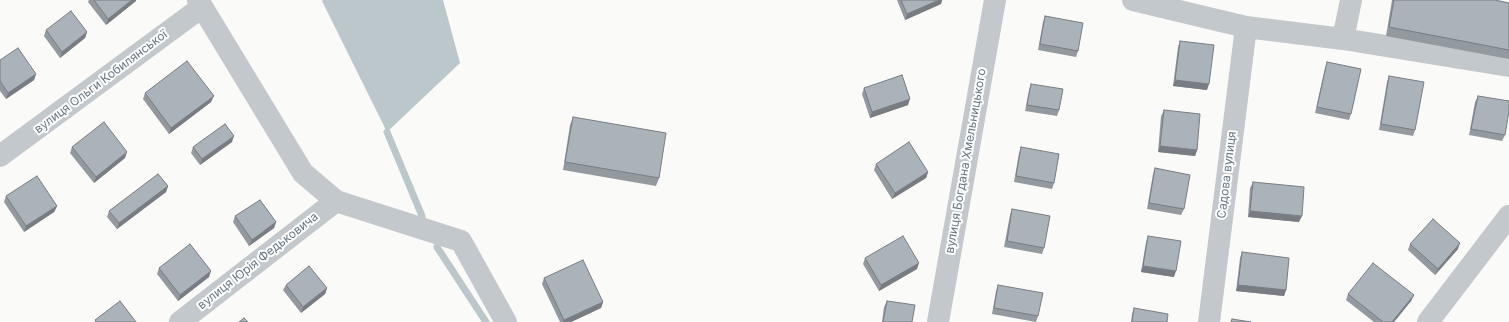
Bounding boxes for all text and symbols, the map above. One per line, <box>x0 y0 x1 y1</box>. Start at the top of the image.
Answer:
street label: вулиця Ольги Кобилянської <box>32 27 170 137</box>
street label: вулиця Богдана Хмельницького <box>943 67 989 255</box>
street label: Садова вулиця <box>1214 130 1240 220</box>
street label: вулиця Юрія Федьковича <box>195 210 321 312</box>

